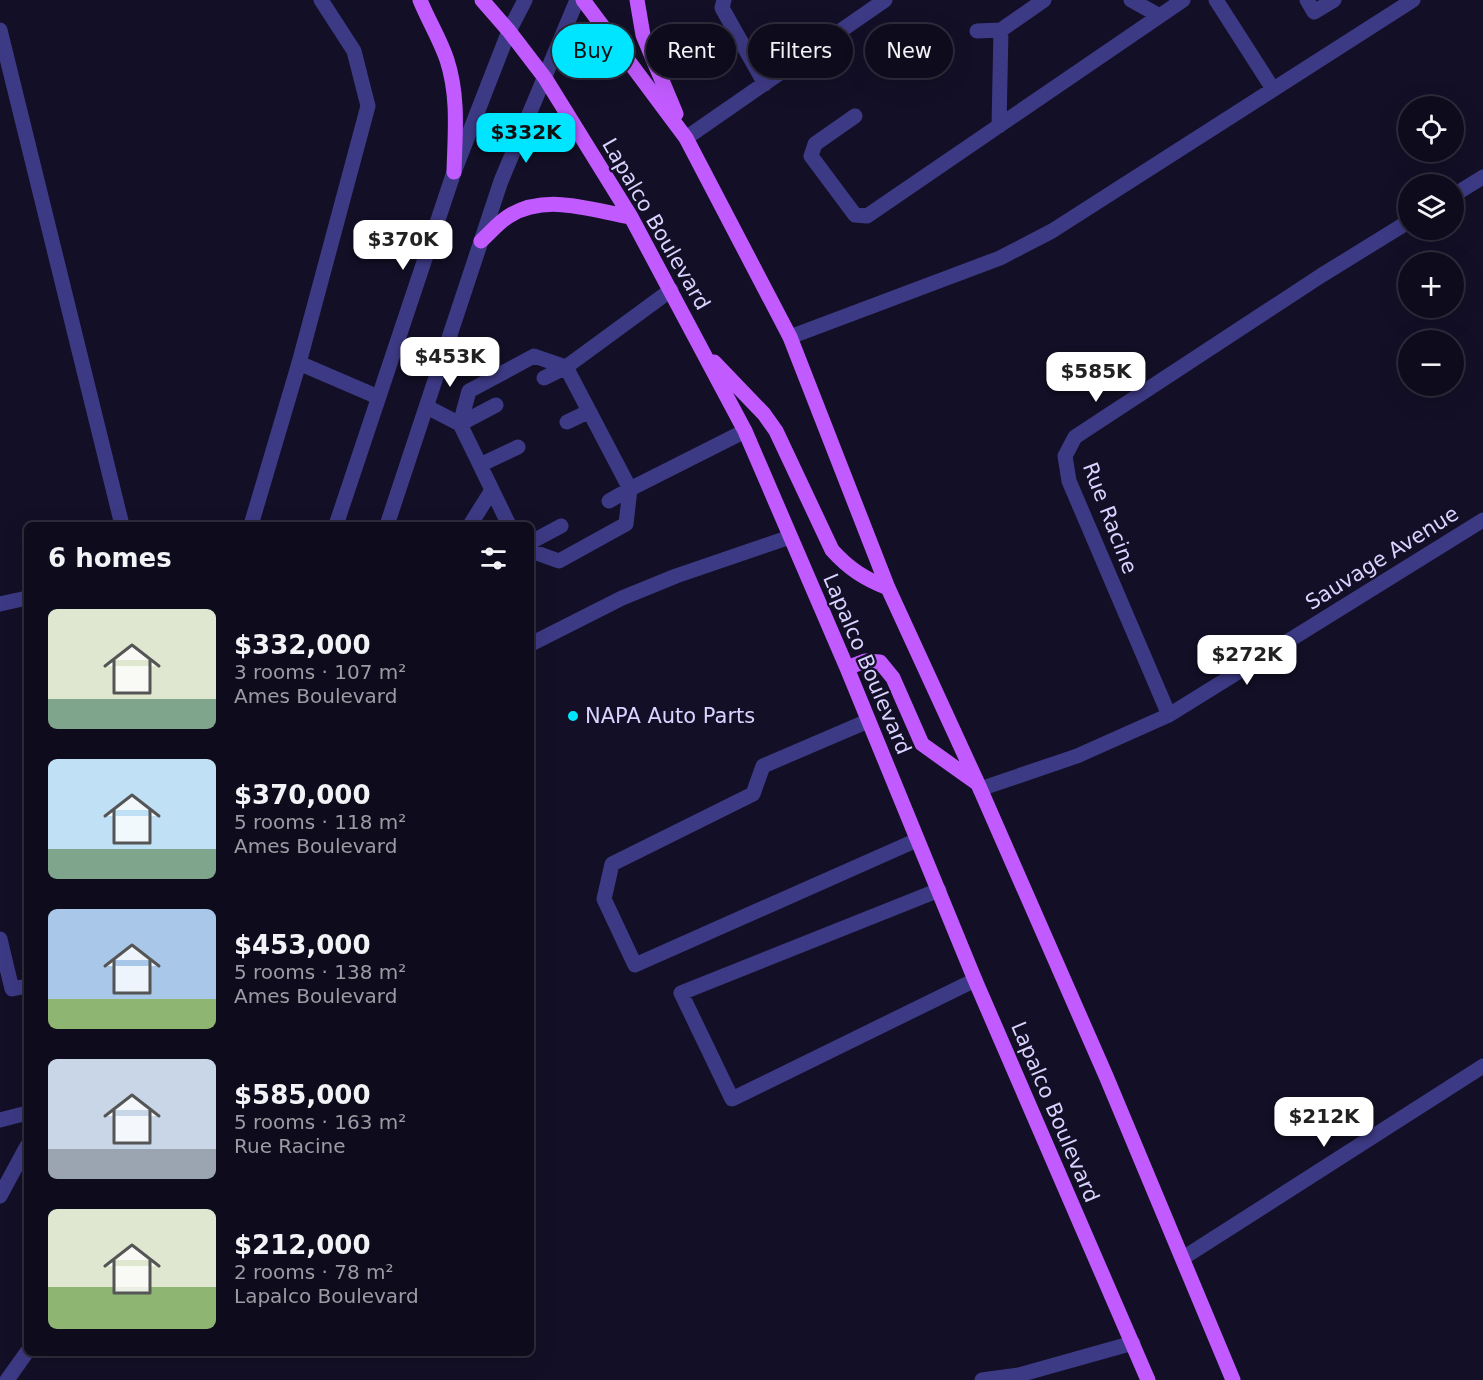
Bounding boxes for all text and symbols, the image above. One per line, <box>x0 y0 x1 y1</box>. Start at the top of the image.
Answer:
chip: Buy <box>552 24 634 78</box>
chip: Rent <box>646 24 736 78</box>
chip: Filters <box>748 24 853 78</box>
chip: New <box>865 24 953 78</box>
map controls <box>1398 96 1464 396</box>
button: locate <box>1398 96 1464 162</box>
pin: $332K <box>484 113 568 164</box>
text: $332K <box>490 120 562 144</box>
street label: Lapalco Boulevard <box>597 134 715 314</box>
button: layers <box>1398 174 1464 240</box>
pin: $370K <box>361 220 445 271</box>
text: $370K <box>367 227 439 251</box>
button: + <box>1398 252 1464 318</box>
button: − <box>1398 330 1464 396</box>
pin: $453K <box>408 337 492 388</box>
text: $453K <box>414 344 486 368</box>
pin: $585K <box>1054 352 1138 403</box>
text: $585K <box>1060 359 1132 383</box>
street label: Rue Racine <box>1078 459 1142 577</box>
street label: Sauvage Avenue <box>1301 501 1463 615</box>
icon: filters <box>477 542 510 575</box>
text: 6 homes <box>48 543 172 573</box>
street label: Lapalco Boulevard <box>818 570 916 758</box>
text: $332,000 <box>234 630 371 660</box>
icon: home <box>96 633 168 705</box>
pin: $272K <box>1205 635 1289 686</box>
text: $272K <box>1211 642 1283 666</box>
text: 3 rooms · 107 m² <box>234 660 406 684</box>
text: Ames Boulevard <box>234 684 397 708</box>
place label: NAPA Auto Parts <box>585 704 755 728</box>
marker: NAPA Auto Parts <box>566 709 580 723</box>
text: $370,000 <box>234 780 371 810</box>
icon: home <box>96 783 168 855</box>
text: 5 rooms · 118 m² <box>234 810 406 834</box>
text: Ames Boulevard <box>234 834 397 858</box>
text: $453,000 <box>234 930 371 960</box>
icon: home <box>96 933 168 1005</box>
text: 5 rooms · 138 m² <box>234 960 406 984</box>
text: Ames Boulevard <box>234 984 397 1008</box>
street label: Lapalco Boulevard <box>1006 1018 1104 1206</box>
text: $585,000 <box>234 1080 371 1110</box>
icon: home <box>96 1083 168 1155</box>
pin: $212K <box>1282 1097 1366 1148</box>
text: $212K <box>1288 1104 1360 1128</box>
text: 5 rooms · 163 m² <box>234 1110 406 1134</box>
text: Rue Racine <box>234 1134 346 1158</box>
text: $212,000 <box>234 1230 371 1260</box>
icon: home <box>96 1233 168 1305</box>
text: 2 rooms · 78 m² <box>234 1260 394 1284</box>
text: Lapalco Boulevard <box>234 1284 419 1308</box>

